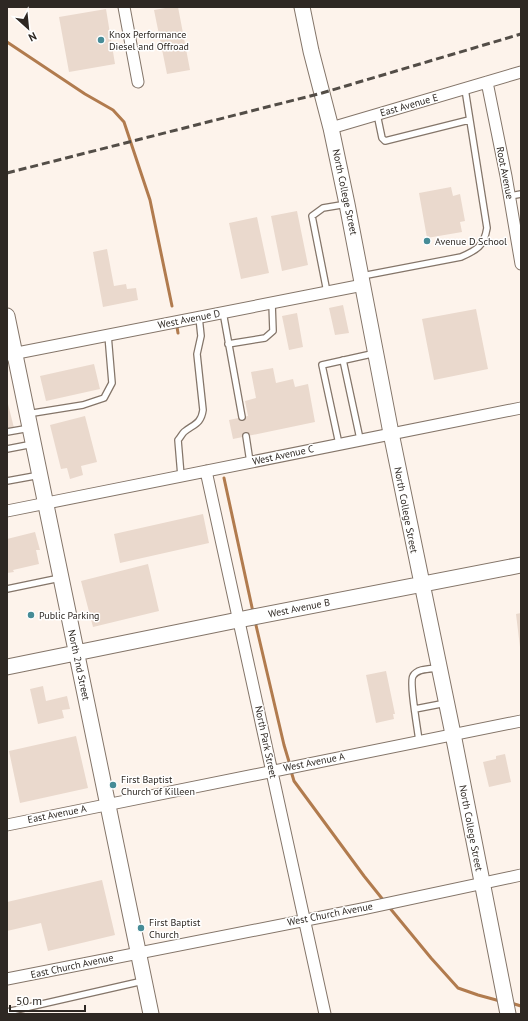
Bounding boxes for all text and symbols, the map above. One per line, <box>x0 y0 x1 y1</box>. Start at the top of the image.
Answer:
north arrow <box>8 8 48 48</box>
place label: Knox Performance Diesel and Offroad <box>109 28 189 53</box>
text: N <box>26 29 39 45</box>
marker: Knox Performance Diesel and Offroad <box>96 35 106 45</box>
street label: East Avenue E <box>379 91 439 119</box>
street label: Root Avenue <box>494 146 516 200</box>
street label: North College Street <box>330 148 361 237</box>
place label: Avenue D School <box>435 235 507 248</box>
marker: Avenue D School <box>422 236 432 246</box>
street label: West Avenue D <box>157 307 221 331</box>
street label: West Avenue C <box>251 442 315 468</box>
street label: North College Street <box>391 466 421 555</box>
street label: West Avenue B <box>267 596 331 620</box>
place label: Public Parking <box>39 609 99 622</box>
marker: Public Parking <box>26 610 36 620</box>
street label: North 2nd Street <box>65 629 93 702</box>
street label: North Park Street <box>252 705 280 780</box>
street label: West Avenue A <box>282 750 346 774</box>
place label: First Baptist Church of Killeen <box>121 773 195 798</box>
marker: First Baptist Church of Killeen <box>108 780 118 790</box>
street label: North College Street <box>456 784 486 873</box>
street label: East Avenue A <box>26 802 88 826</box>
street label: West Church Avenue <box>286 899 374 929</box>
place label: First Baptist Church <box>149 916 201 941</box>
marker: First Baptist Church <box>136 923 146 933</box>
street label: East Church Avenue <box>30 951 114 981</box>
scale bar <box>10 987 85 1013</box>
text: 50 m <box>16 993 42 1008</box>

